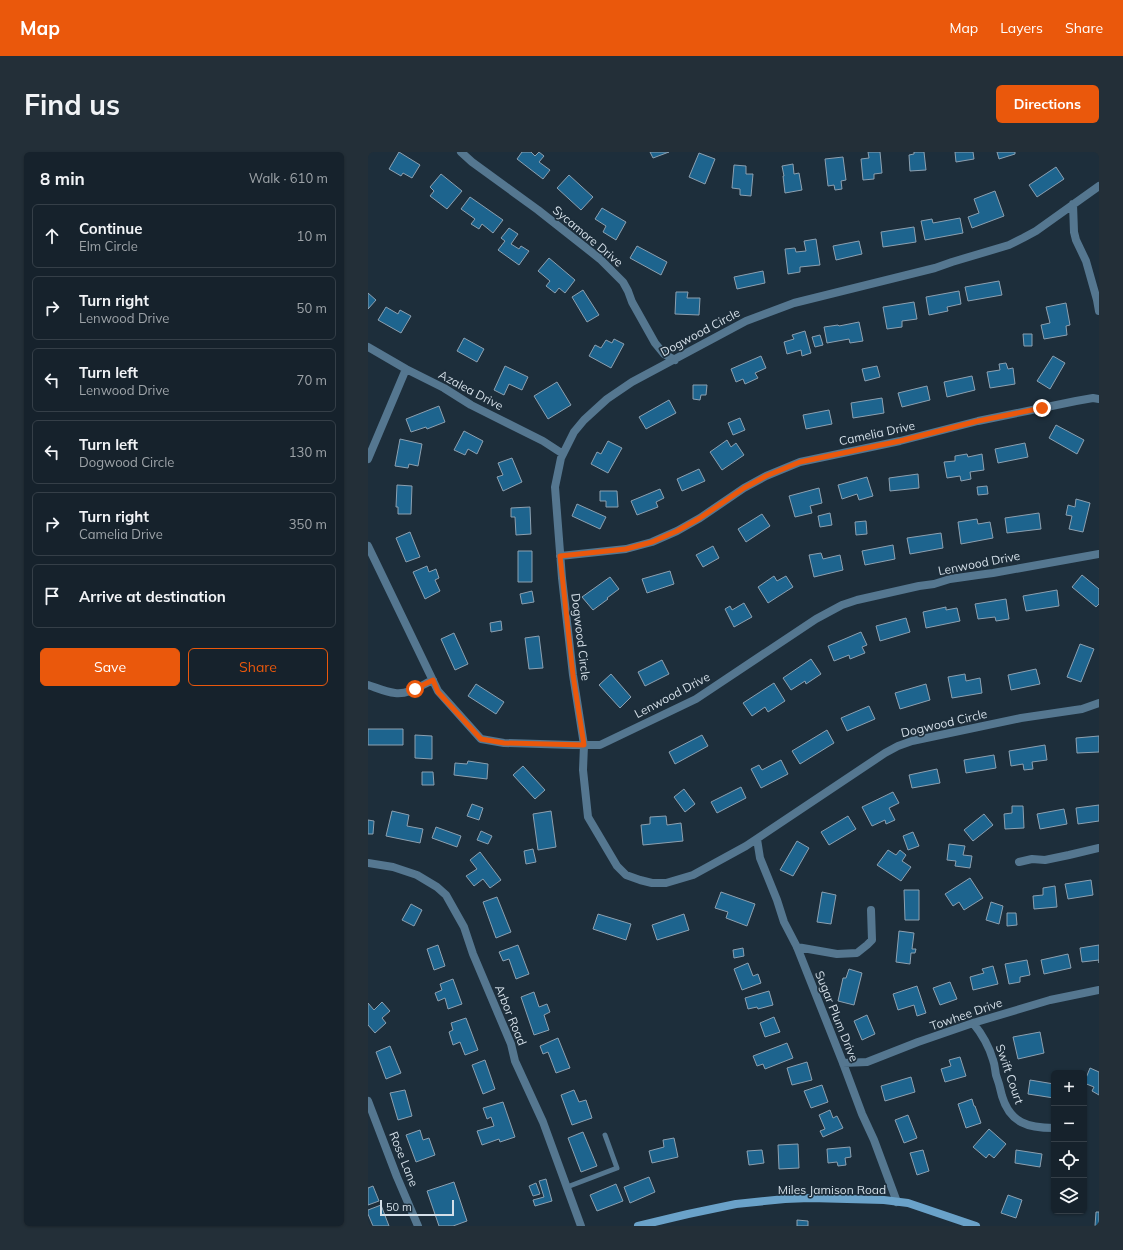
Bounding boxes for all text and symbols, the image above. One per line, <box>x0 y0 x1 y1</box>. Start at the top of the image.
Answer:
text: Map <box>20 16 60 40</box>
text: Map <box>949 19 978 37</box>
text: Layers <box>1000 19 1043 37</box>
text: Share <box>1065 19 1103 37</box>
button: Directions <box>996 85 1099 123</box>
text: Find us <box>24 87 120 122</box>
text: 8 min <box>40 168 85 189</box>
text: Walk · 610 m <box>249 170 328 186</box>
street label: Sycamore Drive <box>550 202 626 270</box>
text: Continue <box>79 219 142 238</box>
icon: ahead <box>41 225 63 247</box>
text: 10 m <box>297 228 327 244</box>
text: Elm Circle <box>79 238 138 254</box>
text: Turn right <box>79 291 149 310</box>
icon: right <box>41 297 63 319</box>
text: 50 m <box>297 300 327 316</box>
street label: Dogwood Circle <box>658 305 742 359</box>
text: Lenwood Drive <box>79 310 169 326</box>
text: Turn left <box>79 363 138 382</box>
street label: Azalea Drive <box>436 367 506 413</box>
icon: left <box>41 369 63 391</box>
text: 70 m <box>297 372 327 388</box>
text: Lenwood Drive <box>79 382 169 398</box>
route end <box>1033 399 1051 417</box>
street label: Camelia Drive <box>838 418 916 448</box>
text: Turn left <box>79 435 138 454</box>
icon: left <box>41 441 63 463</box>
text: 130 m <box>289 444 327 460</box>
text: Dogwood Circle <box>79 454 174 470</box>
text: Turn right <box>79 507 149 526</box>
icon: right <box>41 513 63 535</box>
text: 350 m <box>289 516 327 532</box>
text: Camelia Drive <box>79 526 163 542</box>
street label: Lenwood Drive <box>937 548 1021 578</box>
icon: arrive <box>41 585 63 607</box>
text: Arrive at destination <box>79 587 226 606</box>
street label: Dogwood Circle <box>568 592 594 682</box>
button: Save <box>40 648 180 686</box>
button: Share <box>188 648 328 686</box>
street label: Lenwood Drive <box>632 669 712 721</box>
route start <box>406 680 424 698</box>
street label: Dogwood Circle <box>899 706 989 740</box>
street label: Sugar Plum Drive <box>812 968 862 1064</box>
street label: Arbor Road <box>492 982 530 1048</box>
street label: Towhee Drive <box>928 995 1004 1033</box>
street label: Swift Court <box>993 1042 1027 1106</box>
map controls <box>1051 1070 1087 1214</box>
button: + <box>1051 1070 1087 1106</box>
button: − <box>1051 1106 1087 1142</box>
street label: Rose Lane <box>386 1129 422 1189</box>
button: locate <box>1051 1142 1087 1178</box>
button: layers <box>1051 1178 1087 1214</box>
street label: Miles Jamison Road <box>778 1182 886 1197</box>
scale bar <box>380 1198 454 1217</box>
text: 50 m <box>386 1200 412 1214</box>

